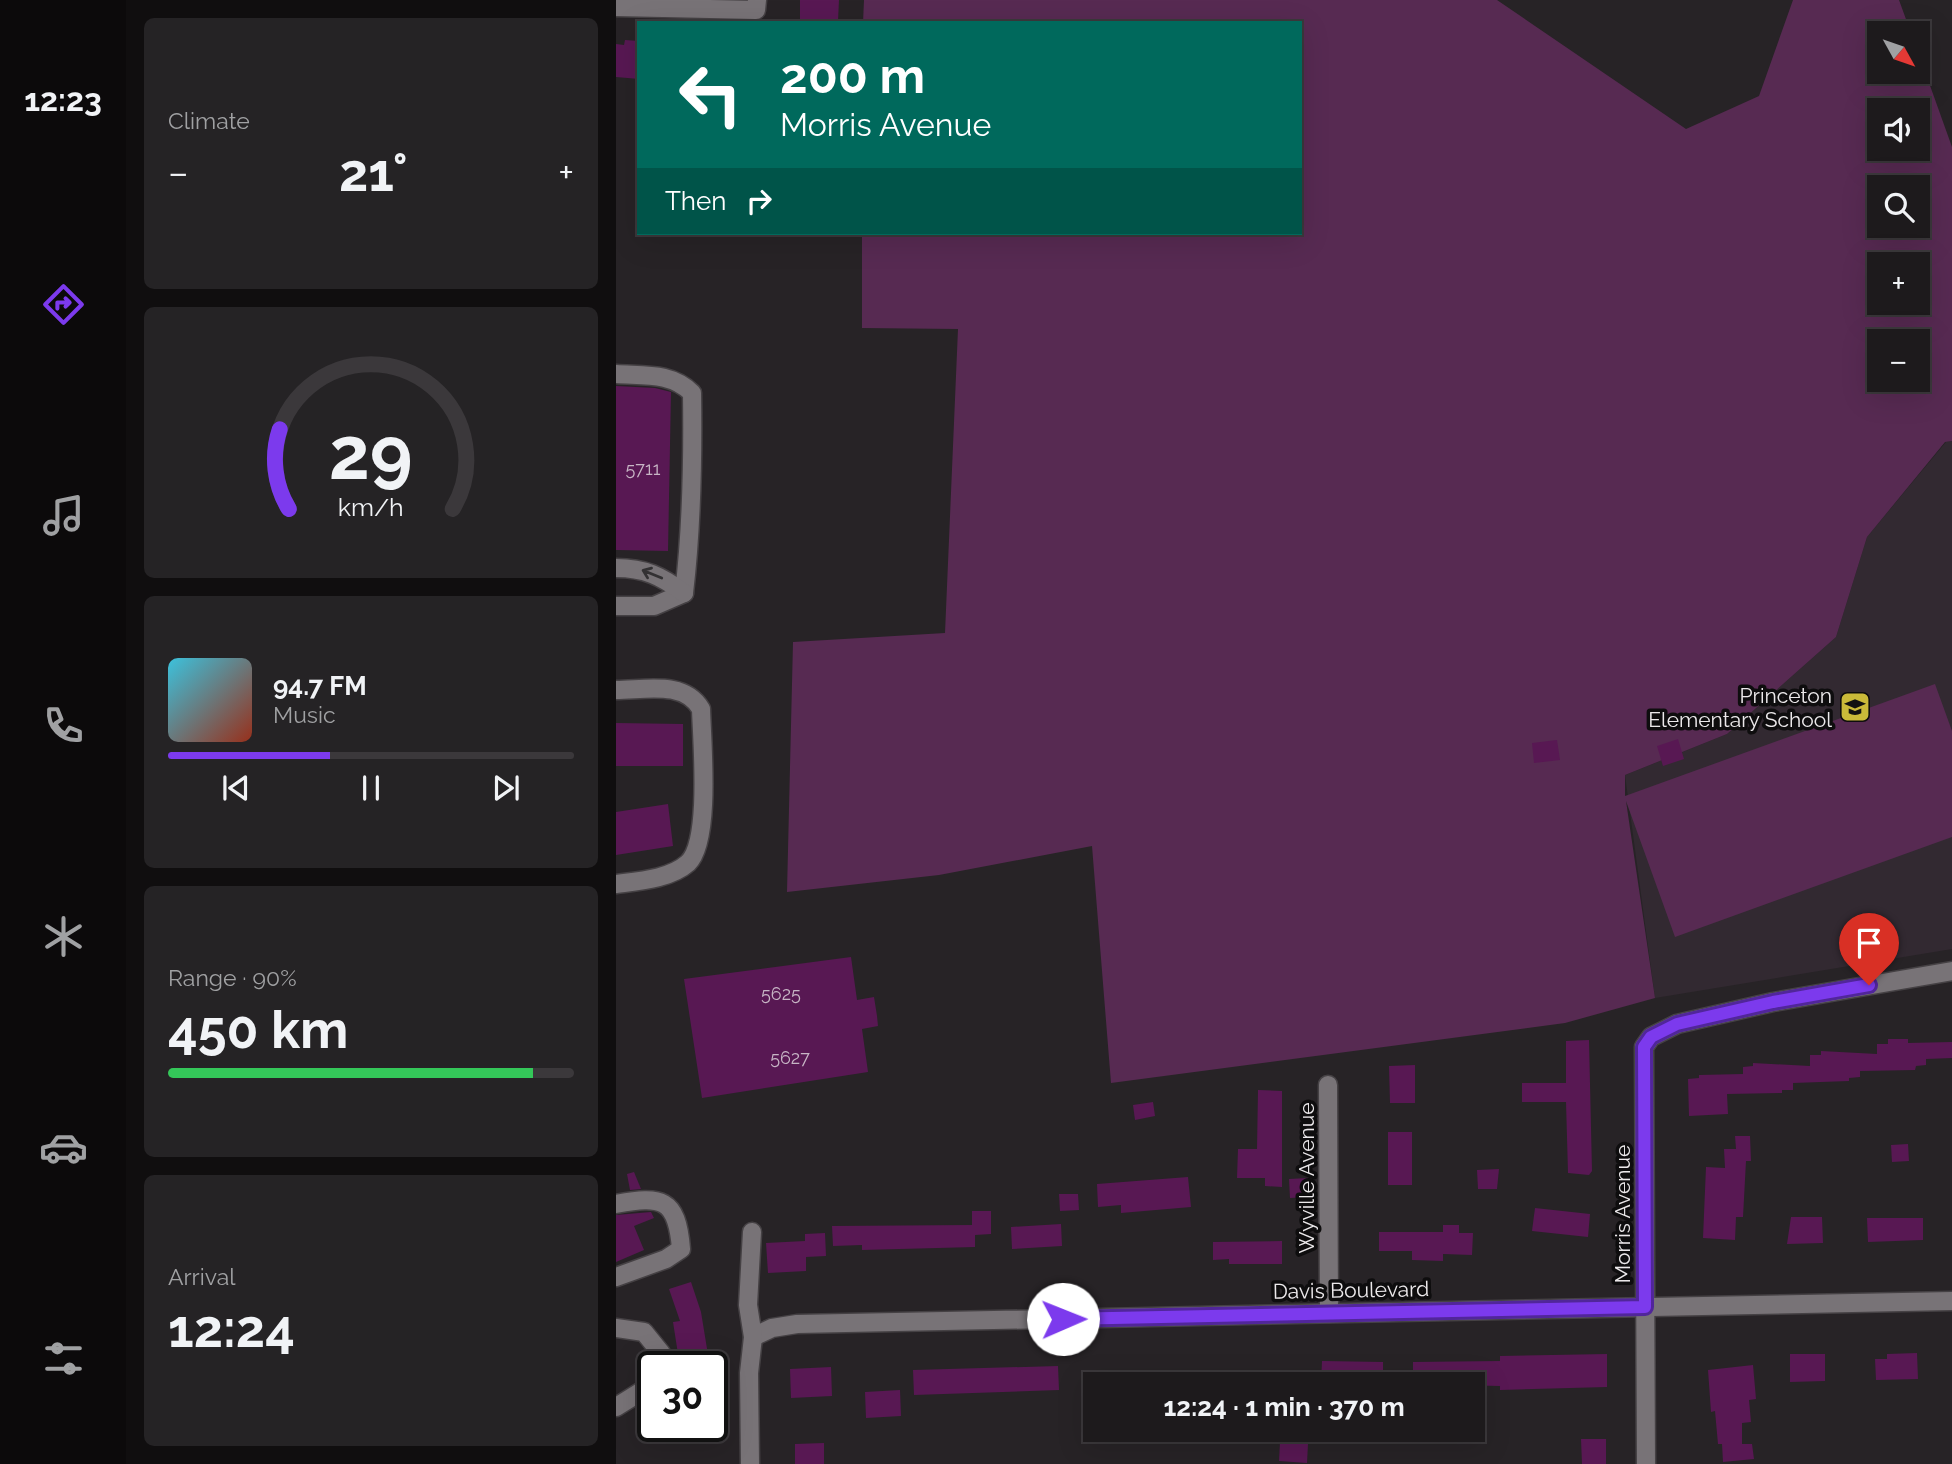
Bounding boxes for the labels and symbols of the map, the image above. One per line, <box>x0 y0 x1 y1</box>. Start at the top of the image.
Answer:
north arrow <box>1867 21 1930 84</box>
house number: 5711 <box>626 458 661 479</box>
one-way arrow <box>642 566 663 579</box>
place label: Princeton Elementary School <box>1648 683 1832 732</box>
school or university icon: Princeton Elementary School <box>1838 690 1872 724</box>
pin <box>1839 913 1899 985</box>
house number: 5625 <box>761 983 801 1004</box>
house number: 5627 <box>770 1047 810 1068</box>
street label: Wyville Avenue <box>1294 1102 1319 1254</box>
street label: Morris Avenue <box>1610 1145 1635 1283</box>
street label: Davis Boulevard <box>1273 1276 1429 1304</box>
position arrow <box>1026 1282 1100 1356</box>
speed limit sign: 30 <box>637 1351 728 1442</box>

